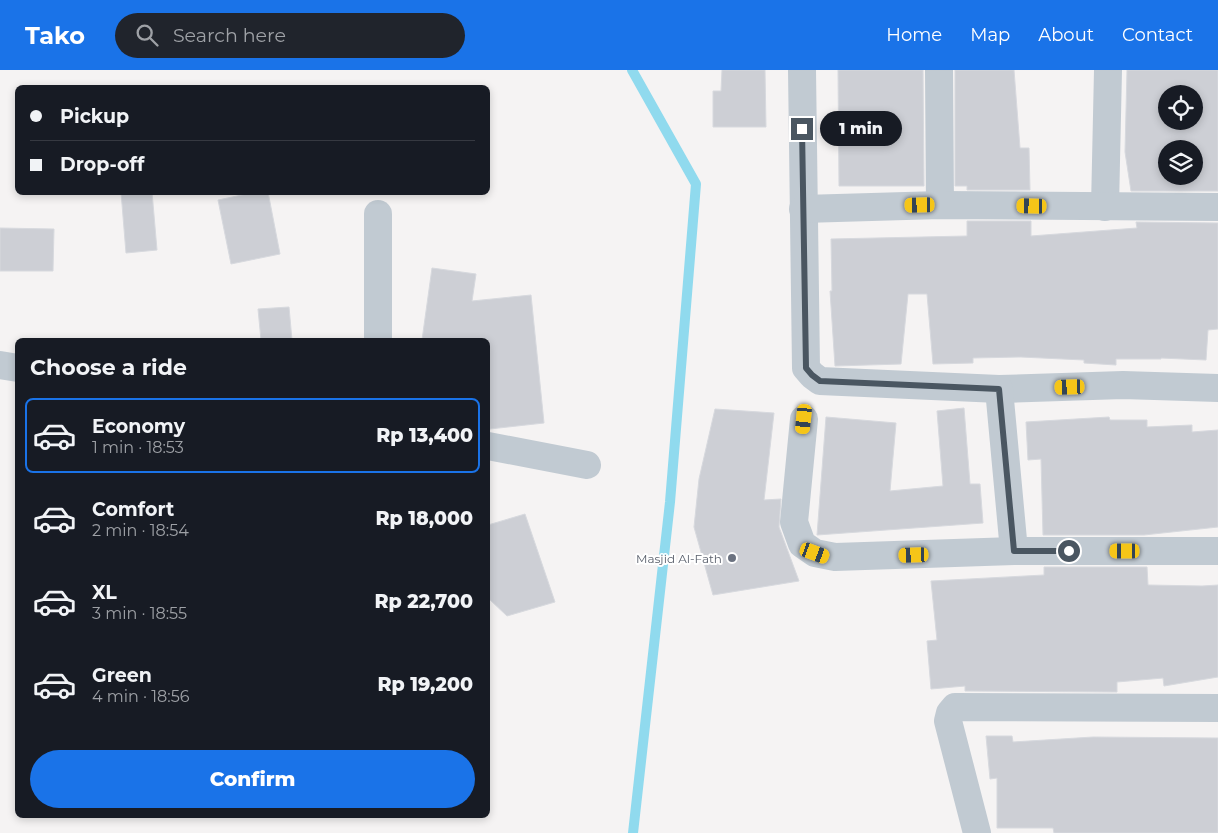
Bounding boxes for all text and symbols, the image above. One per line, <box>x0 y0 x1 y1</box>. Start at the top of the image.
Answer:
search box <box>115 13 465 58</box>
text: Tako <box>25 21 85 50</box>
icon: search <box>133 21 161 49</box>
text: Search here <box>173 24 286 47</box>
text: Home <box>886 24 942 46</box>
text: Map <box>970 24 1010 46</box>
text: About <box>1038 24 1094 46</box>
text: Contact <box>1122 24 1193 46</box>
map controls <box>1158 85 1203 185</box>
button: locate <box>1158 85 1203 130</box>
text: Pickup <box>60 105 129 128</box>
callout: 1 min <box>820 112 902 146</box>
route end <box>791 118 813 140</box>
text: 1 min <box>839 119 883 138</box>
button: layers <box>1158 140 1203 185</box>
text: Drop-off <box>60 153 144 176</box>
car <box>904 197 935 213</box>
car <box>1016 198 1047 214</box>
text: Choose a ride <box>30 354 187 381</box>
car <box>1054 379 1085 395</box>
car <box>794 403 813 435</box>
icon: car <box>32 413 77 458</box>
text: Economy <box>92 415 185 438</box>
text: Rp 13,400 <box>376 424 473 447</box>
text: 1 min · 18:53 <box>92 438 184 457</box>
icon: car <box>32 496 77 541</box>
text: Comfort <box>92 498 174 521</box>
text: Rp 18,000 <box>375 507 473 530</box>
text: 2 min · 18:54 <box>92 521 189 540</box>
route start <box>1058 540 1080 562</box>
car <box>798 541 831 565</box>
car <box>1110 544 1140 559</box>
car <box>898 547 929 563</box>
place label: Masjid Al-Fath <box>636 551 722 566</box>
marker: Masjid Al-Fath <box>726 552 738 564</box>
icon: car <box>32 579 77 624</box>
text: XL <box>92 581 117 604</box>
text: Rp 22,700 <box>375 590 473 613</box>
text: 3 min · 18:55 <box>92 604 187 623</box>
icon: car <box>32 662 77 707</box>
text: Green <box>92 664 152 687</box>
text: Rp 19,200 <box>377 673 473 696</box>
text: 4 min · 18:56 <box>92 687 189 706</box>
button: Confirm <box>30 750 475 808</box>

